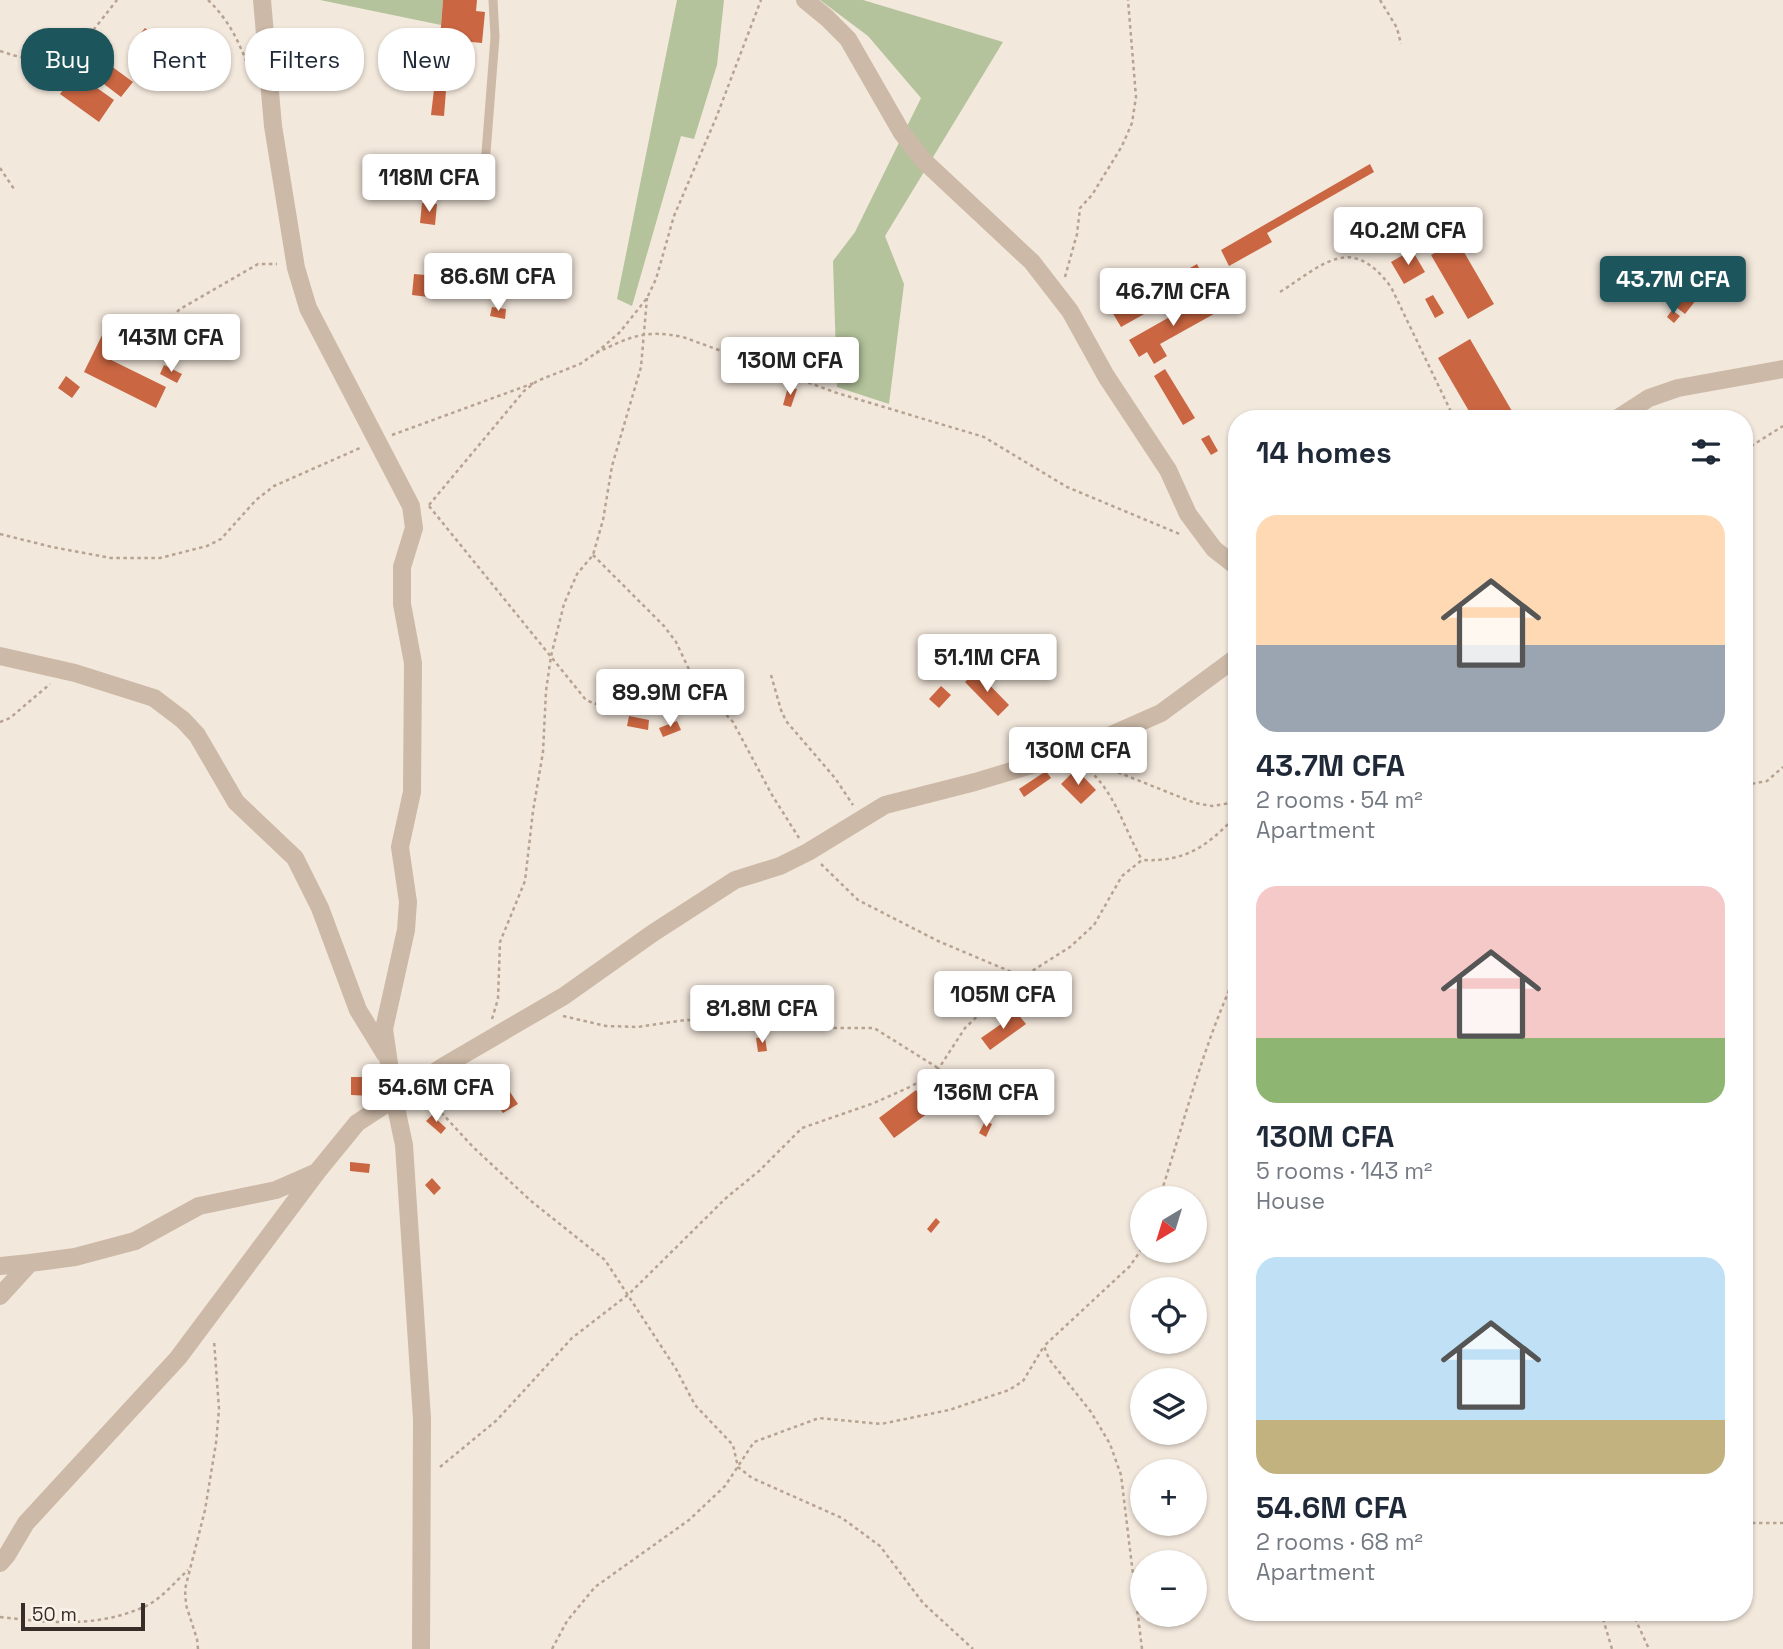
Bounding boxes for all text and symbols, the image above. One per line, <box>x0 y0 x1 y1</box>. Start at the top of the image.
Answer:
chip: Buy <box>21 28 114 91</box>
chip: Rent <box>128 28 231 91</box>
chip: Filters <box>245 28 364 91</box>
chip: New <box>378 28 475 91</box>
pin: 118M CFA <box>357 154 501 214</box>
text: 118M CFA <box>378 162 480 192</box>
pin: 40.2M CFA <box>1328 208 1488 267</box>
text: 40.2M CFA <box>1350 215 1466 245</box>
pin: 86.6M CFA <box>418 254 578 313</box>
pin: 43.7M CFA <box>1593 256 1753 316</box>
text: 86.6M CFA <box>440 261 556 291</box>
text: 43.7M CFA <box>1616 264 1730 294</box>
pin: 46.7M CFA <box>1093 268 1253 328</box>
text: 46.7M CFA <box>1116 276 1230 306</box>
pin: 143M CFA <box>99 314 243 374</box>
text: 143M CFA <box>118 322 224 352</box>
pin: 130M CFA <box>718 338 862 397</box>
text: 130M CFA <box>737 345 843 375</box>
text: 14 homes <box>1256 433 1392 472</box>
icon: filters <box>1687 433 1725 471</box>
icon: home <box>1428 560 1554 686</box>
pin: 51.1M CFA <box>907 634 1067 694</box>
text: 51.1M CFA <box>934 642 1040 672</box>
pin: 89.9M CFA <box>590 670 750 729</box>
text: 89.9M CFA <box>612 677 728 707</box>
pin: 130M CFA <box>1006 728 1150 787</box>
text: 130M CFA <box>1025 735 1131 765</box>
text: 43.7M CFA <box>1256 746 1405 785</box>
text: 2 rooms · 54 m² <box>1256 785 1423 815</box>
text: Apartment <box>1256 815 1376 845</box>
icon: home <box>1428 931 1554 1057</box>
pin: 105M CFA <box>931 972 1075 1031</box>
text: 105M CFA <box>950 979 1056 1009</box>
pin: 81.8M CFA <box>682 986 842 1045</box>
text: 81.8M CFA <box>706 993 818 1023</box>
pin: 54.6M CFA <box>356 1064 516 1124</box>
pin: 136M CFA <box>914 1070 1058 1129</box>
text: 54.6M CFA <box>378 1072 494 1102</box>
text: 136M CFA <box>933 1077 1039 1107</box>
text: 130M CFA <box>1256 1117 1394 1156</box>
text: 5 rooms · 143 m² <box>1256 1156 1432 1186</box>
north arrow <box>1130 1186 1208 1264</box>
map controls <box>1130 1186 1207 1627</box>
text: House <box>1256 1186 1325 1216</box>
button: locate <box>1130 1277 1207 1354</box>
icon: home <box>1428 1302 1554 1428</box>
button: layers <box>1130 1368 1207 1445</box>
button: + <box>1130 1459 1207 1536</box>
text: 54.6M CFA <box>1256 1488 1407 1527</box>
text: 2 rooms · 68 m² <box>1256 1527 1423 1557</box>
button: − <box>1130 1550 1207 1627</box>
text: Apartment <box>1256 1557 1376 1587</box>
scale bar <box>21 1600 145 1632</box>
text: 50 m <box>32 1602 77 1627</box>

